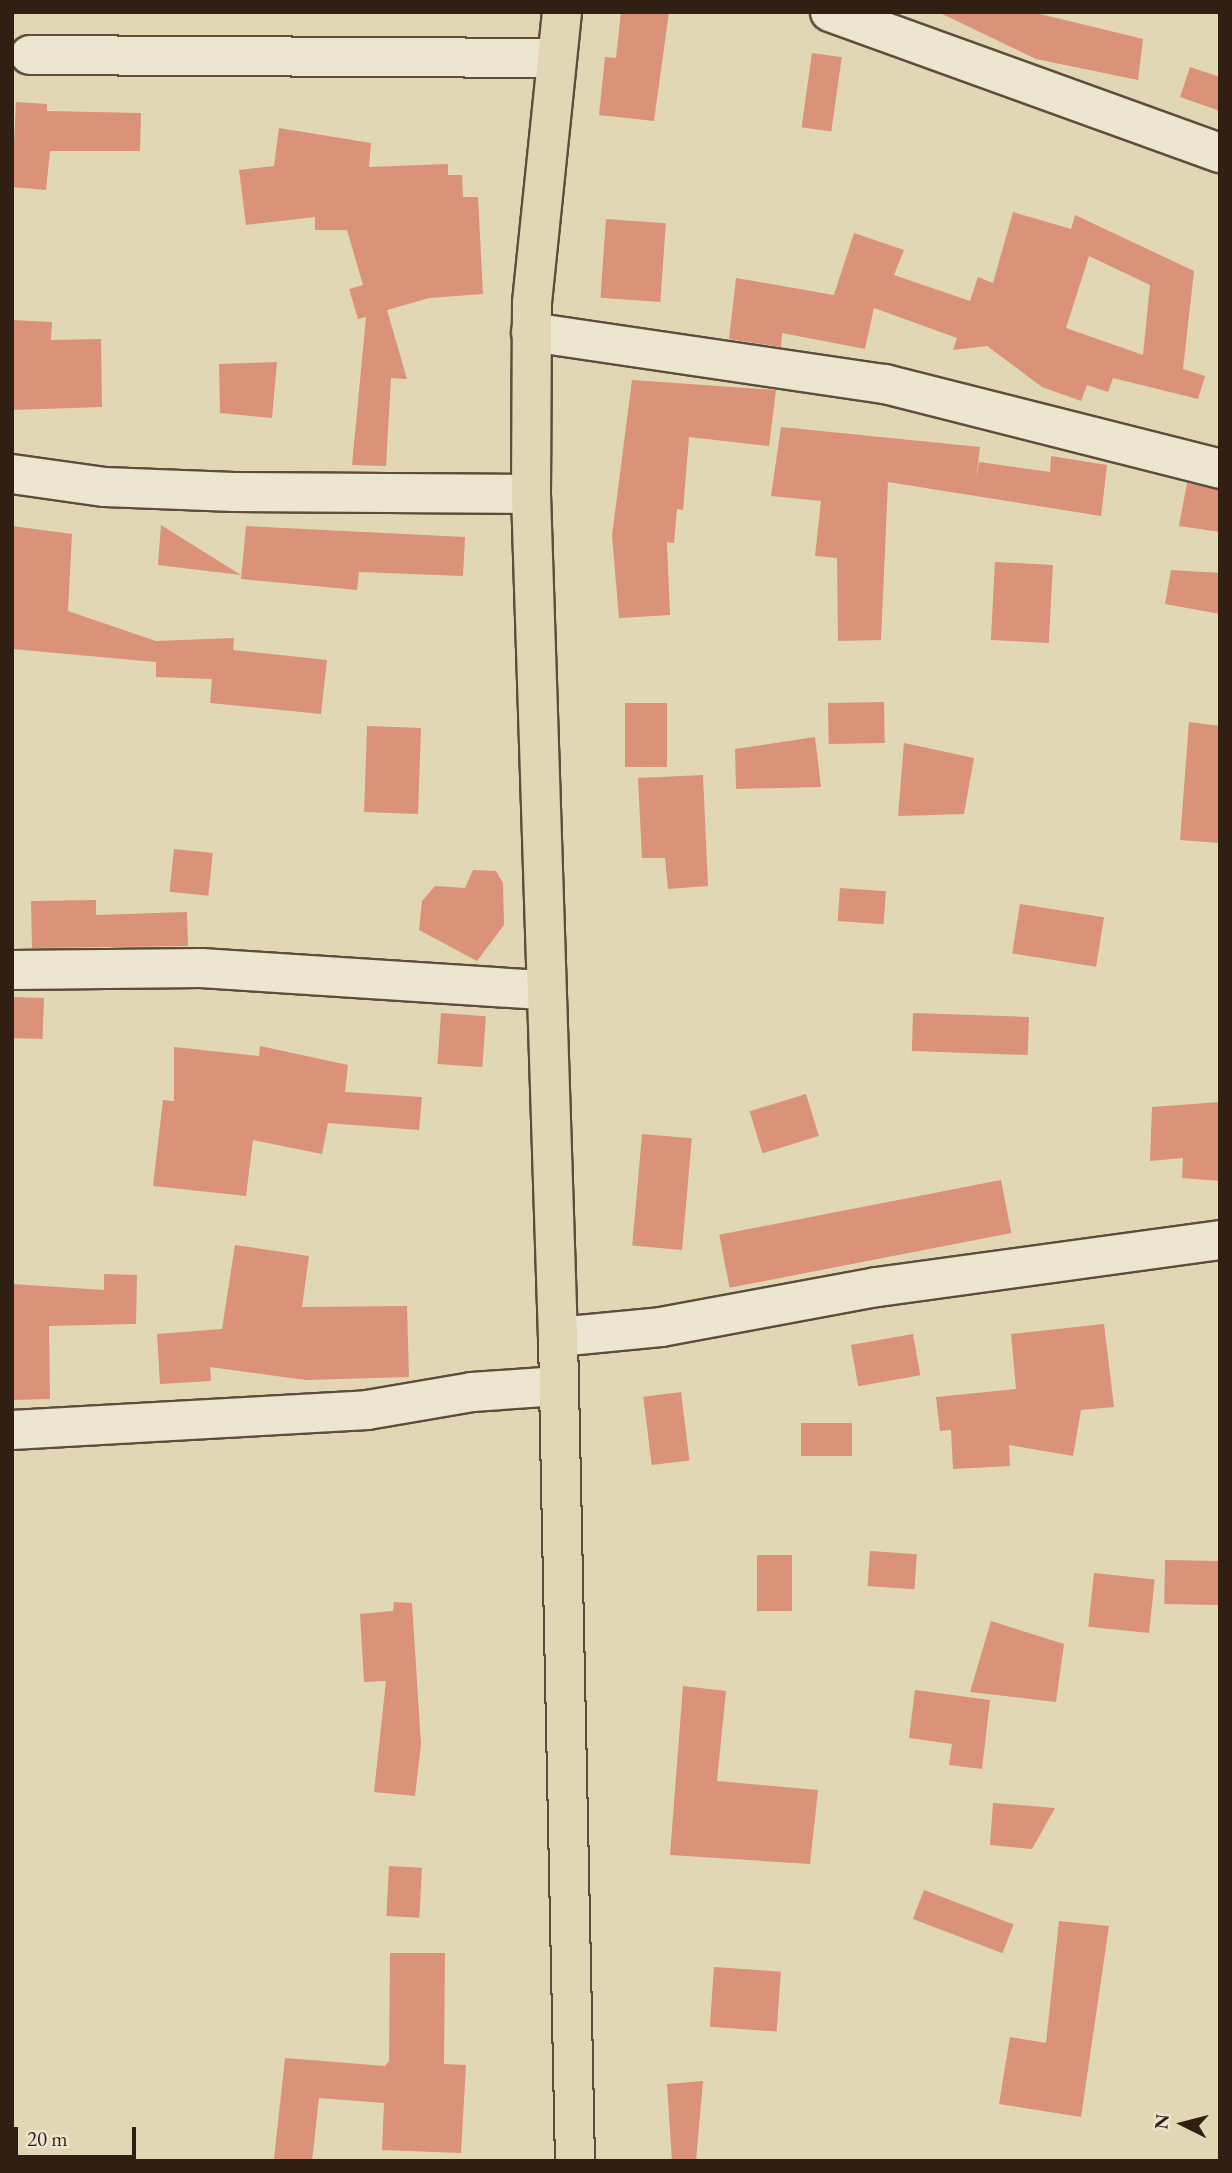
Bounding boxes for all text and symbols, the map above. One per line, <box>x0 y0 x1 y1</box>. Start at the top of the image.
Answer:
north arrow <box>1148 2089 1218 2159</box>
text: N <box>1148 2113 1175 2131</box>
scale bar <box>18 2114 140 2158</box>
text: 20 m <box>27 2125 68 2152</box>

